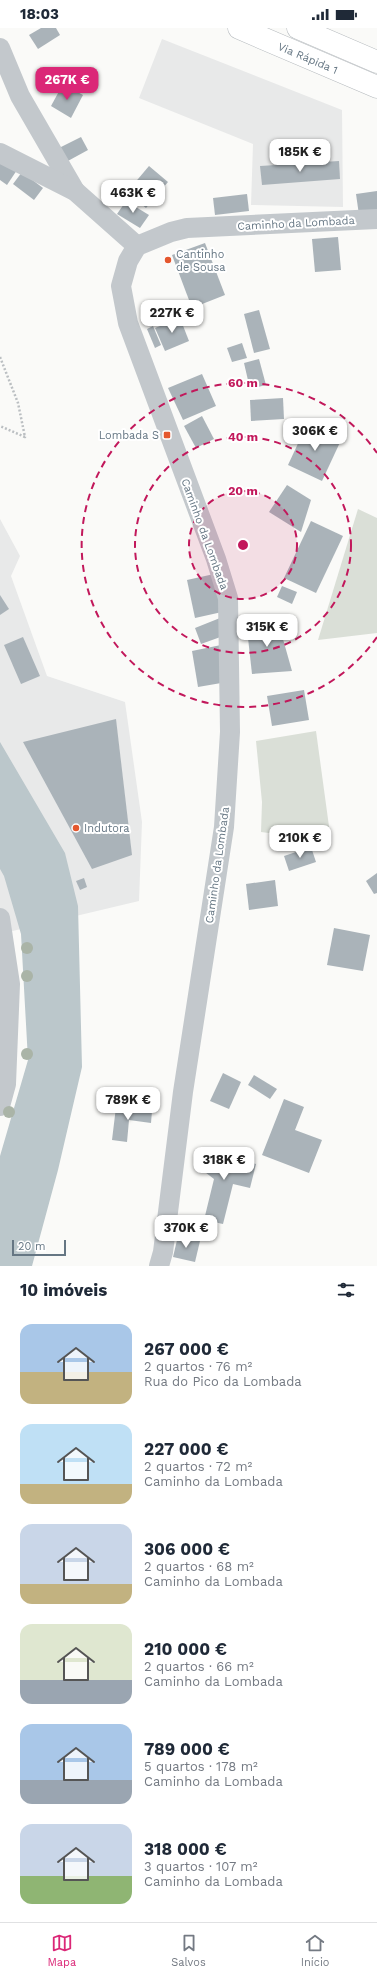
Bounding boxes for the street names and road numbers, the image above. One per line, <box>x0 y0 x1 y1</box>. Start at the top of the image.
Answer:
street label: Via Rápida 1 <box>276 40 340 77</box>
street label: Caminho da Lombada <box>237 214 355 233</box>
street label: Caminho da Lombada <box>178 477 231 592</box>
street label: Caminho da Lombada <box>203 806 232 924</box>

